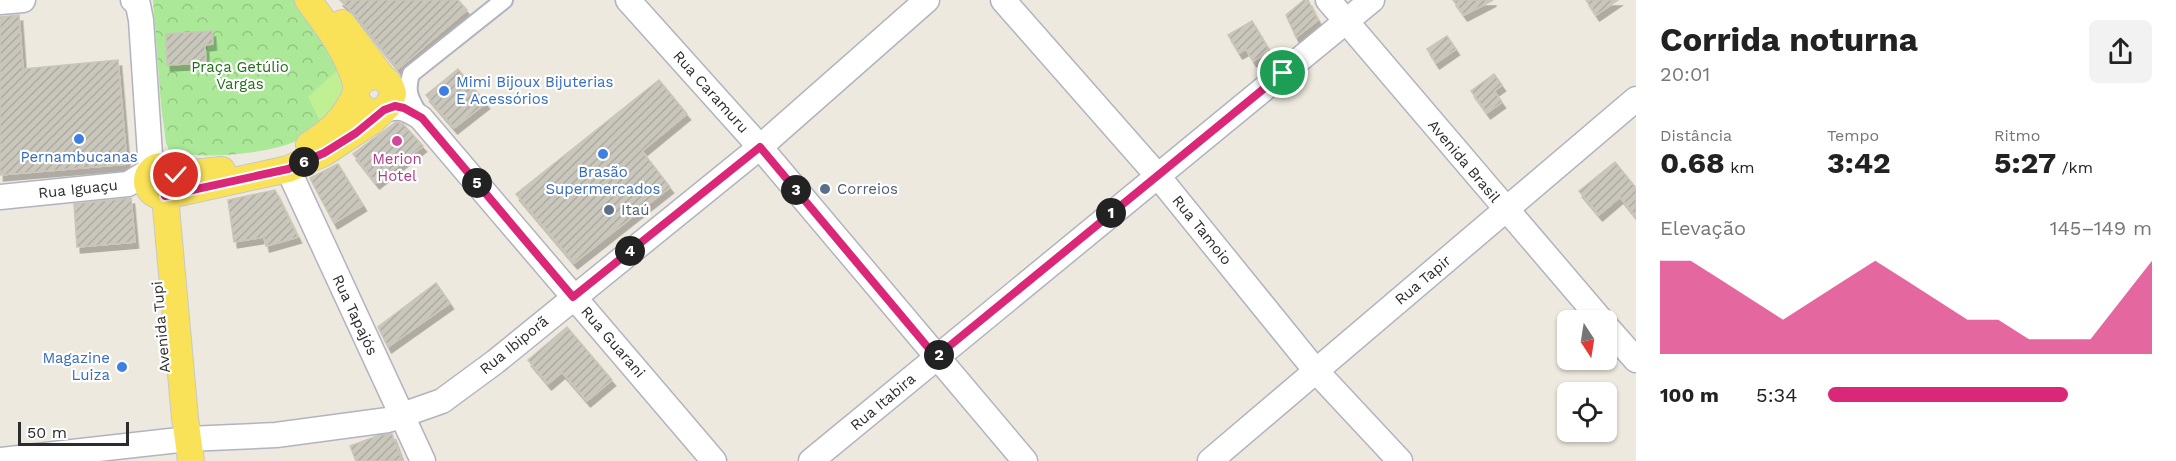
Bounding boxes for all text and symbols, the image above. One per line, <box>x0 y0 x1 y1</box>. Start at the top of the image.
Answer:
text: Corrida noturna <box>1660 20 1918 59</box>
button: share <box>2089 20 2152 83</box>
street label: Rua Caramuru <box>669 47 753 137</box>
pin <box>1257 47 1308 98</box>
icon: arrive <box>1266 56 1299 89</box>
park label: Praça Getúlio Vargas <box>191 58 289 93</box>
text: 20:01 <box>1660 62 1710 86</box>
place label: Mimi Bijoux Bijuterias E Acessórios <box>456 73 614 108</box>
marker: Mimi Bijoux Bijuterias E Acessórios <box>437 84 451 98</box>
street label: Avenida Brasil <box>1424 116 1504 206</box>
text: Distância <box>1660 126 1732 145</box>
text: Tempo <box>1827 126 1879 145</box>
text: Ritmo <box>1994 126 2040 145</box>
marker: Pernambucanas <box>72 132 86 146</box>
marker: Merion Hotel <box>390 134 404 148</box>
text: 0.68 <box>1660 145 1725 180</box>
text: 3:42 <box>1827 145 1891 180</box>
text: 5:27 <box>1994 145 2056 180</box>
pin: 6 <box>289 147 319 177</box>
marker: Brasão Supermercados <box>596 147 610 161</box>
place label: Pernambucanas <box>20 148 138 166</box>
pin <box>150 149 201 200</box>
place label: Merion Hotel <box>372 150 422 185</box>
text: 6 <box>299 152 309 171</box>
icon: check <box>159 158 192 191</box>
text: km <box>1725 158 1755 177</box>
text: /km <box>2056 158 2093 177</box>
place label: Brasão Supermercados <box>545 163 661 198</box>
pin: 5 <box>462 168 492 198</box>
text: 5 <box>472 173 482 192</box>
pin: 3 <box>781 175 811 205</box>
street label: Rua Iguaçu <box>37 176 119 202</box>
text: 3 <box>791 180 801 199</box>
place label: Correios <box>837 180 898 198</box>
marker: Correios <box>818 182 832 196</box>
street label: Rua Tamoio <box>1168 192 1236 268</box>
pin: 1 <box>1096 198 1126 228</box>
place label: Itaú <box>621 201 649 219</box>
marker: Itaú <box>602 203 616 217</box>
text: 1 <box>1108 203 1114 222</box>
text: Elevação <box>1660 216 1746 240</box>
text: 145–149 m <box>2050 216 2152 240</box>
pin: 4 <box>615 236 645 266</box>
text: 4 <box>625 241 635 260</box>
street label: Rua Tapir <box>1391 251 1455 309</box>
street label: Rua Tapajós <box>329 272 382 358</box>
street label: Avenida Tupi <box>148 280 174 374</box>
street label: Rua Guarani <box>577 303 649 381</box>
north arrow <box>1557 310 1617 370</box>
map controls <box>1557 310 1617 442</box>
street label: Rua Ibiporã <box>476 312 552 378</box>
pin: 2 <box>924 340 954 370</box>
text: 2 <box>934 345 944 364</box>
place label: Magazine Luiza <box>42 349 110 384</box>
marker: Magazine Luiza <box>115 360 129 374</box>
street label: Rua Itabira <box>847 369 920 434</box>
button: locate <box>1557 382 1617 442</box>
text: 100 m <box>1660 383 1719 407</box>
text: 5:34 <box>1756 383 1797 407</box>
scale bar <box>18 419 129 446</box>
text: 50 m <box>27 423 67 442</box>

